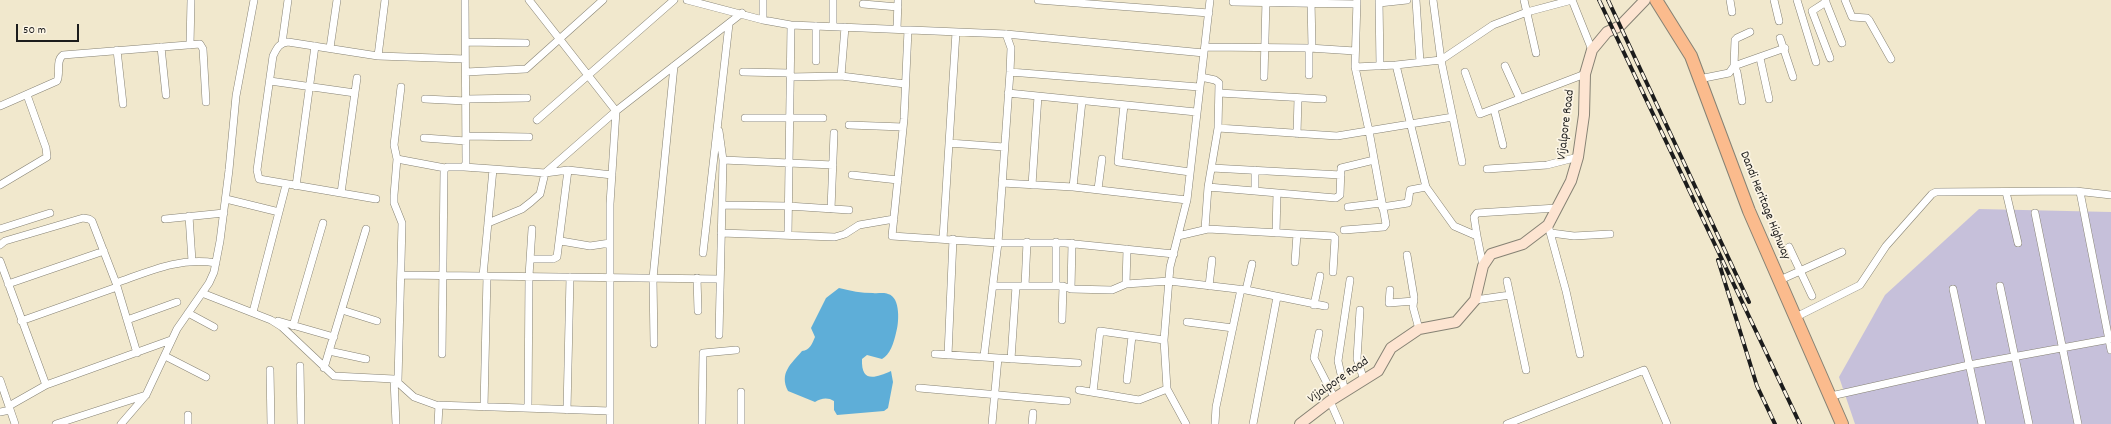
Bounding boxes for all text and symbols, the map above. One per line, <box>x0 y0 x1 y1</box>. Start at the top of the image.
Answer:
scale bar <box>18 16 81 42</box>
text: 50 m <box>23 22 46 39</box>
street label: Vijalpore Road <box>1555 89 1579 161</box>
street label: Dandi Heritage Highway <box>1735 150 1793 262</box>
street label: Vijalpore Road <box>1306 354 1372 408</box>

